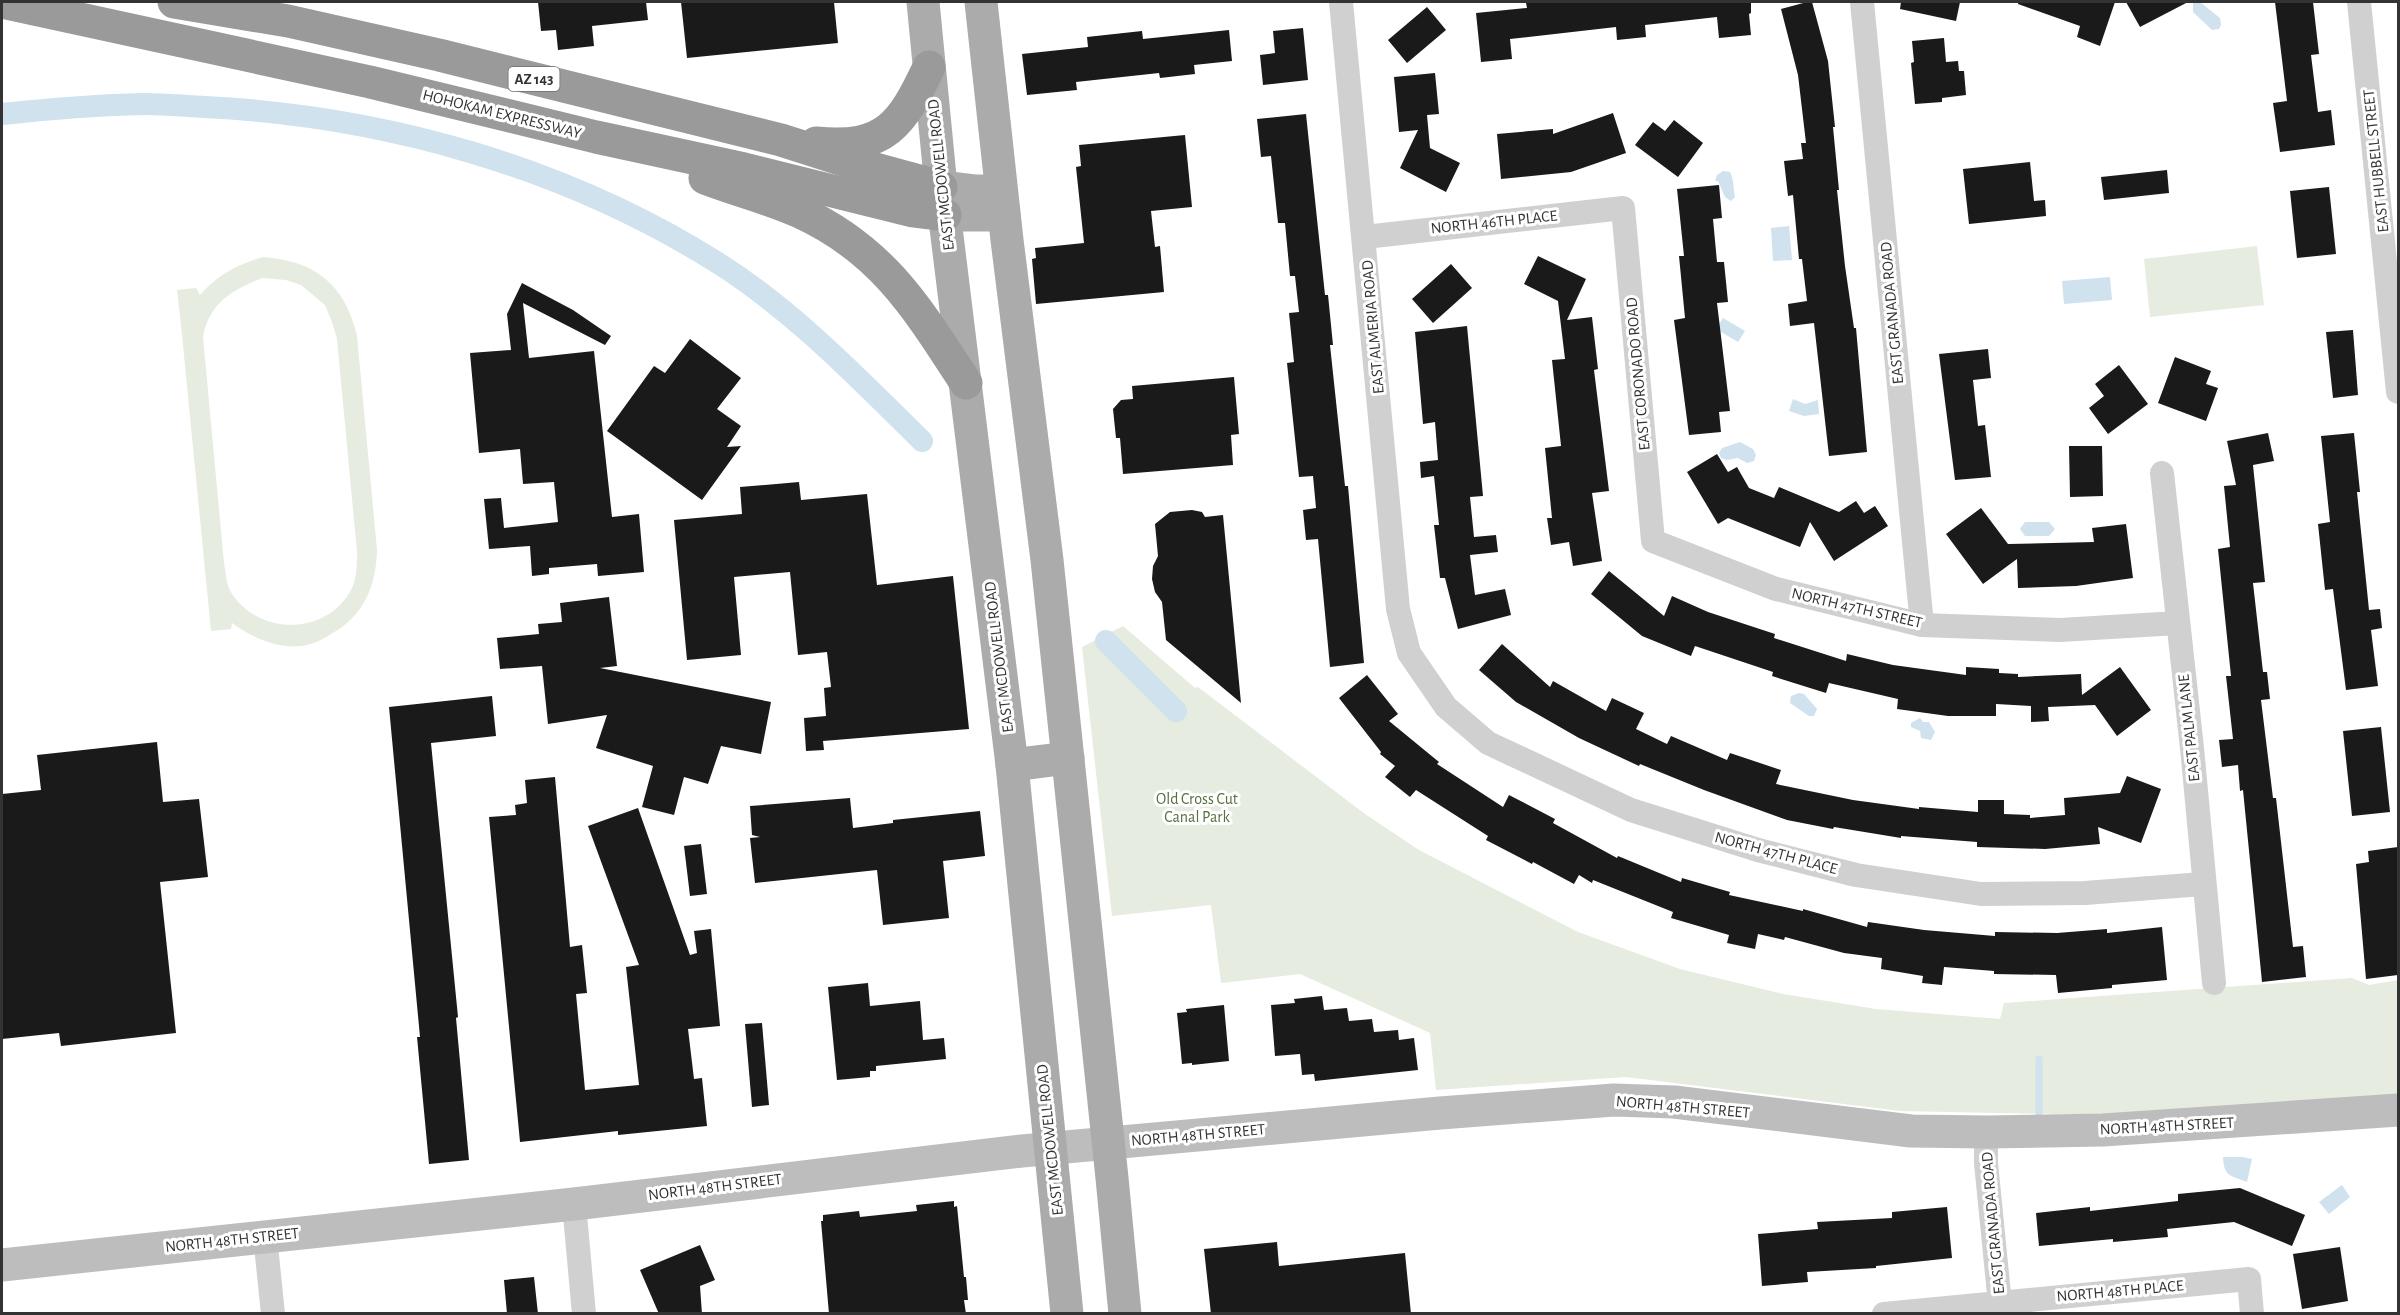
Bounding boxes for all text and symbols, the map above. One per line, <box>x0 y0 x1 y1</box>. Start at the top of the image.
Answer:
road number: AZ 143 <box>508 67 560 91</box>
street label: HOHOKAM EXPRESSWAY <box>421 87 584 142</box>
street label: EAST HUBBELL STREET <box>2361 88 2391 233</box>
street label: EAST MCDOWELL ROAD <box>925 99 957 251</box>
street label: NORTH 46TH PLACE <box>1430 207 1558 237</box>
street label: EAST GRANADA ROAD <box>1878 241 1906 385</box>
street label: EAST ALMERIA ROAD <box>1359 259 1387 395</box>
street label: EAST CORONADO ROAD <box>1623 297 1653 451</box>
street label: EAST MCDOWELL ROAD <box>982 581 1016 733</box>
street label: NORTH 47TH STREET <box>1790 585 1924 631</box>
street label: EAST PALM LANE <box>2175 673 2203 783</box>
park label: Old Cross Cut Canal Park <box>1156 791 1238 825</box>
street label: NORTH 47TH PLACE <box>1713 829 1839 877</box>
street label: EAST MCDOWELL ROAD <box>1034 1064 1066 1216</box>
street label: NORTH 48TH STREET <box>1615 1093 1751 1121</box>
street label: NORTH 48TH STREET <box>2099 1114 2235 1138</box>
street label: NORTH 48TH STREET <box>1130 1121 1266 1149</box>
street label: EAST GRANADA ROAD <box>1979 1151 2007 1295</box>
street label: NORTH 48TH STREET <box>647 1171 783 1203</box>
street label: NORTH 48TH STREET <box>164 1225 300 1255</box>
street label: NORTH 48TH PLACE <box>2056 1277 2184 1305</box>

